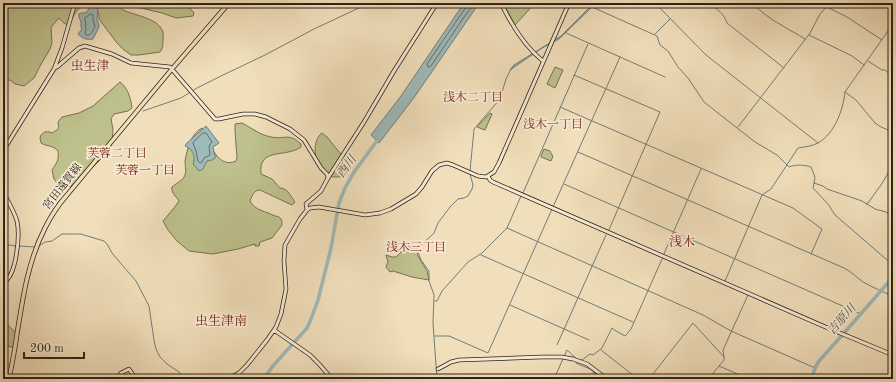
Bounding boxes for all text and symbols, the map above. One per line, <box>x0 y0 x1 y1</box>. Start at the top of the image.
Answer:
district label: 虫生津 <box>70 59 110 73</box>
district label: 浅木二丁目 <box>443 90 503 104</box>
district label: 浅木一丁目 <box>523 117 583 131</box>
district label: 芙蓉二丁目 <box>87 146 147 160</box>
water label: 西川 <box>334 152 360 180</box>
street label: 宮田遠賀線 <box>40 161 84 212</box>
district label: 芙蓉一丁目 <box>115 163 175 177</box>
district label: 浅木 <box>669 234 695 249</box>
district label: 浅木三丁目 <box>386 240 446 254</box>
water label: 吉原川 <box>824 300 860 338</box>
district label: 虫生津南 <box>195 314 247 328</box>
scale bar <box>24 334 84 360</box>
text: 200 m <box>30 343 64 355</box>

